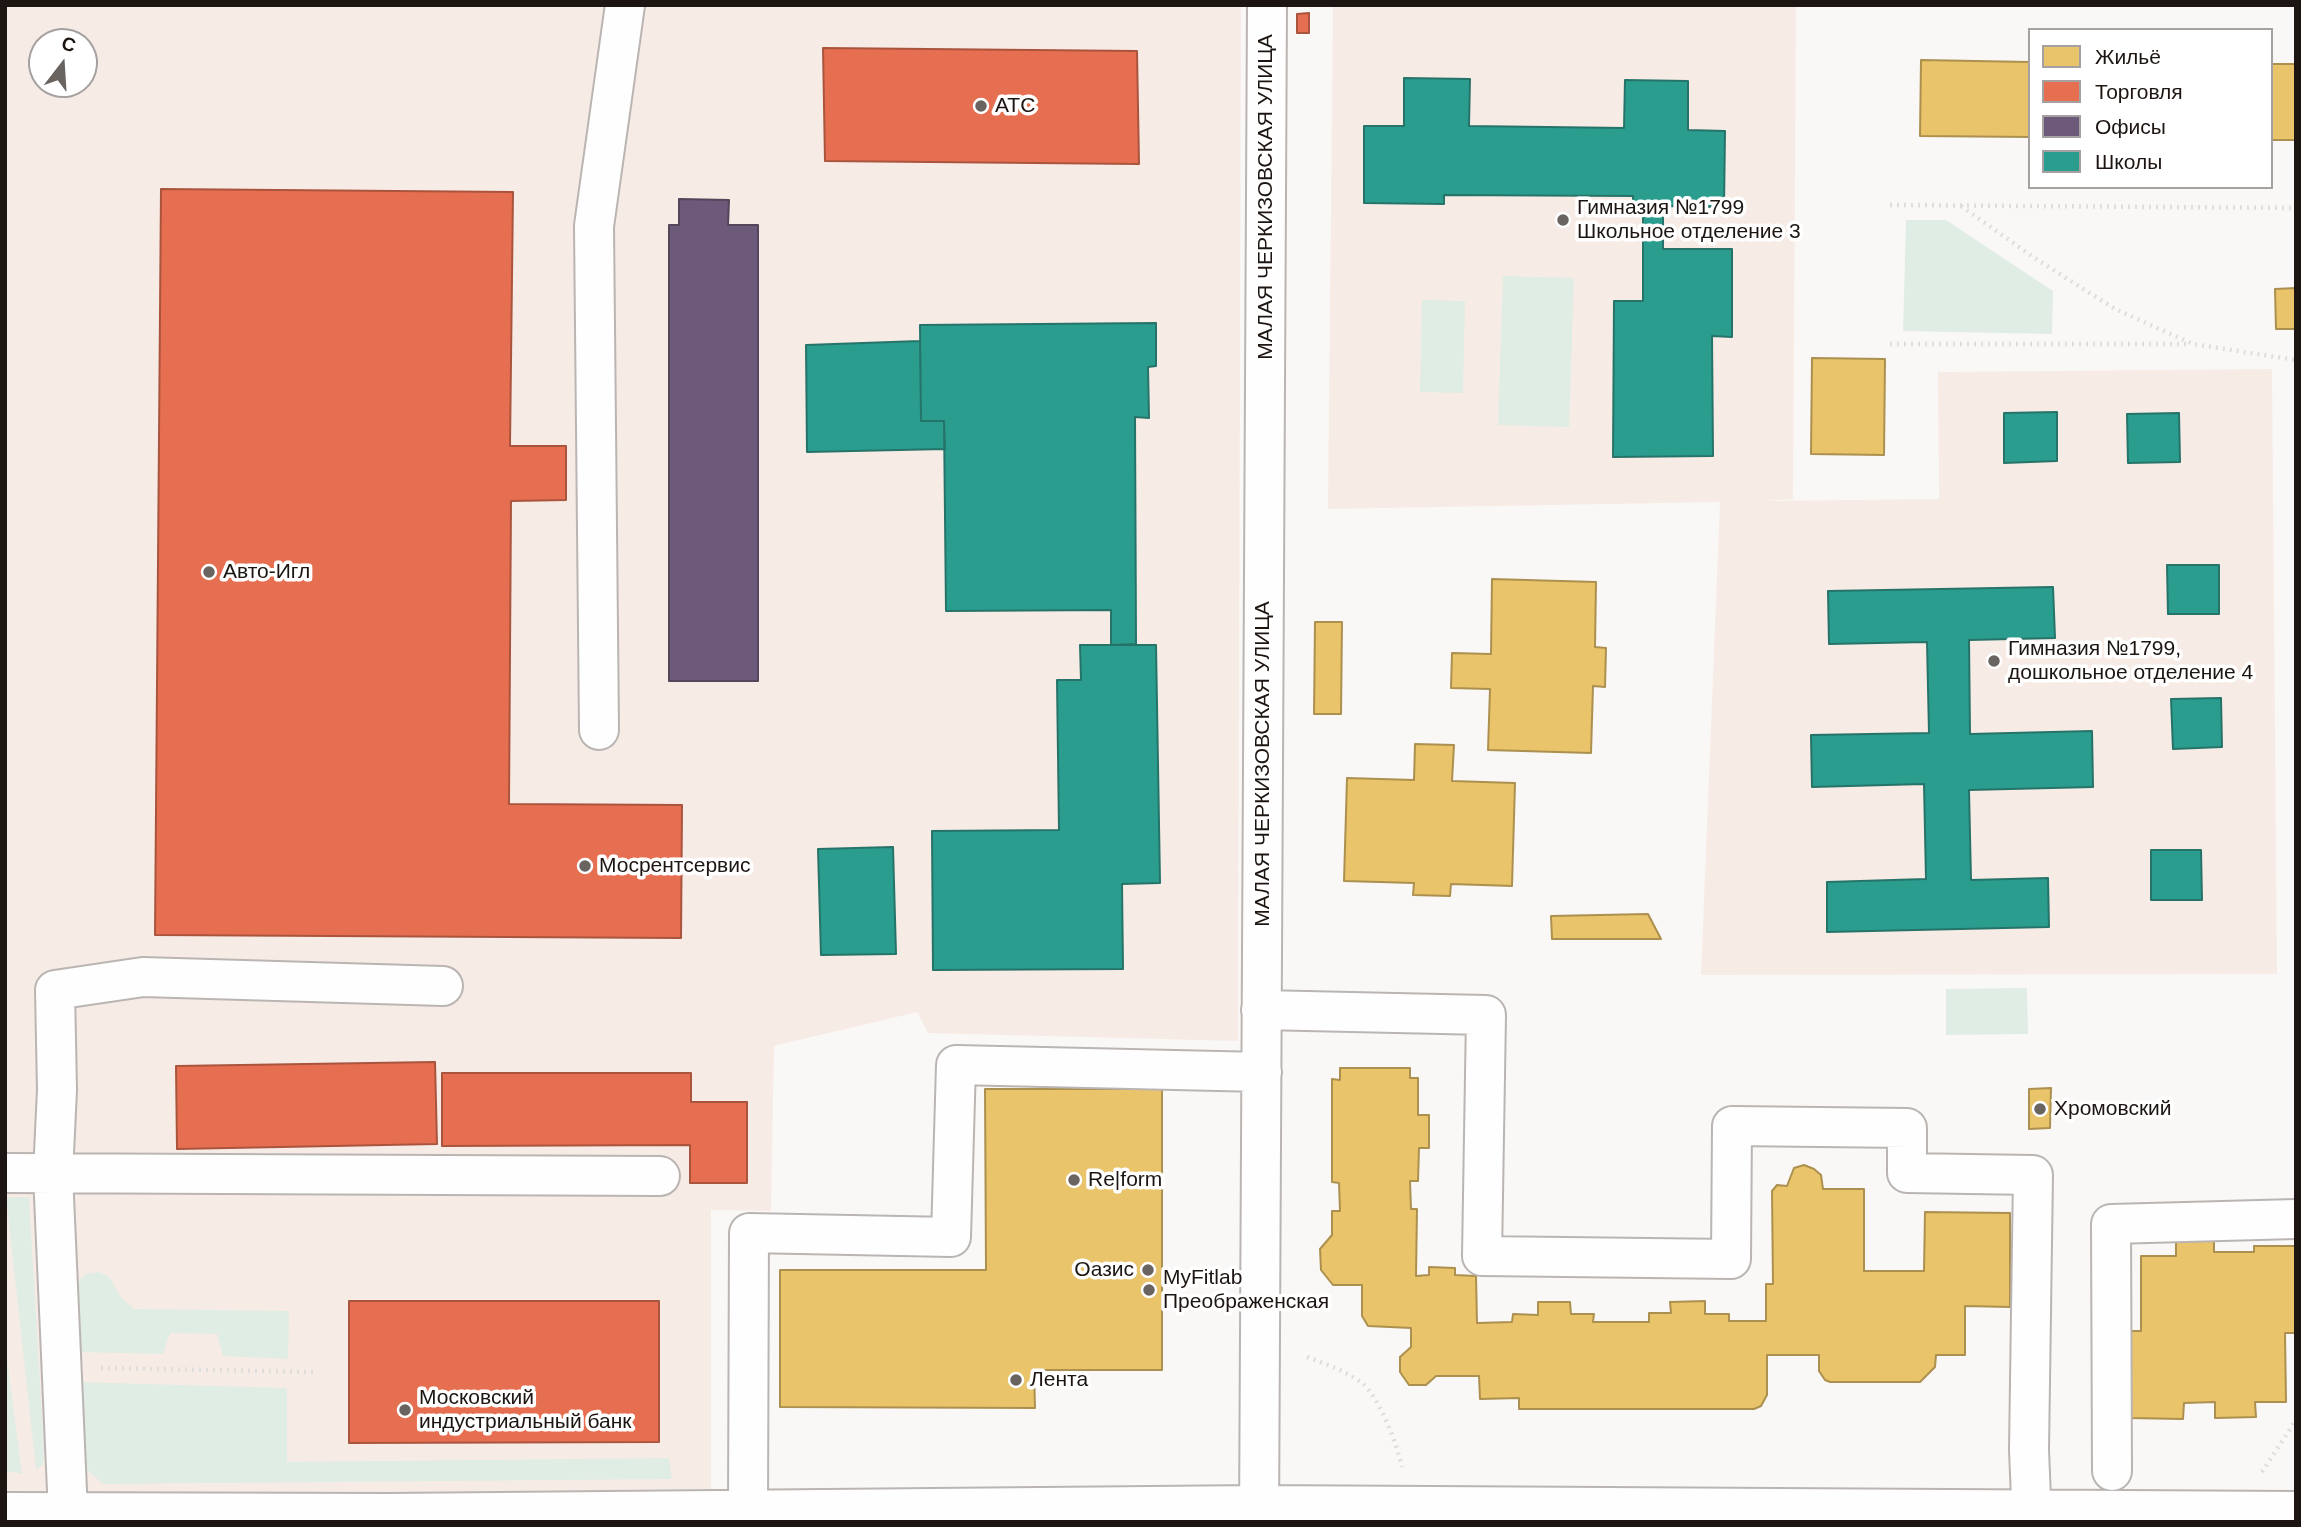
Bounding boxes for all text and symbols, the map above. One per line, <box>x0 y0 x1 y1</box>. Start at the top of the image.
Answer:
north arrow <box>28 28 98 98</box>
legend <box>2028 28 2273 189</box>
text: С <box>59 32 78 56</box>
street label: МАЛАЯ ЧЕРКИЗОВСКАЯ УЛИЦА <box>1253 34 1279 360</box>
text: Жильё <box>2095 45 2161 68</box>
text: Торговля <box>2095 80 2183 103</box>
place label: АТС <box>995 93 1035 119</box>
marker: АТС <box>973 98 989 114</box>
text: Офисы <box>2095 115 2166 138</box>
text: Школы <box>2095 150 2162 173</box>
place label: Гимназия №1799 Школьное отделение 3 <box>1577 195 1801 245</box>
marker: Гимназия №1799 Школьное отделение 3 <box>1555 212 1571 228</box>
place label: Авто-Игл <box>223 559 310 585</box>
marker: Авто-Игл <box>201 564 217 580</box>
street label: МАЛАЯ ЧЕРКИЗОВСКАЯ УЛИЦА <box>1250 601 1276 927</box>
place label: Гимназия №1799, дошкольное отделение 4 <box>2008 636 2253 686</box>
marker: Гимназия №1799, дошкольное отделение 4 <box>1986 653 2002 669</box>
place label: Мосрентсервис <box>599 853 750 879</box>
marker: Мосрентсервис <box>577 858 593 874</box>
place label: Хромовский <box>2054 1096 2172 1122</box>
marker: Хромовский <box>2032 1101 2048 1117</box>
place label: Re|form <box>1088 1167 1162 1193</box>
marker: Re|form <box>1066 1172 1082 1188</box>
place label: Оазис <box>1074 1257 1134 1283</box>
marker: Оазис <box>1140 1262 1156 1278</box>
place label: MyFitlab Преображенская <box>1163 1265 1329 1315</box>
marker: MyFitlab Преображенская <box>1141 1282 1157 1298</box>
place label: Лента <box>1030 1367 1088 1393</box>
marker: Лента <box>1008 1372 1024 1388</box>
place label: Московский индустриальный банк <box>419 1385 632 1435</box>
marker: Московский индустриальный банк <box>397 1402 413 1418</box>

